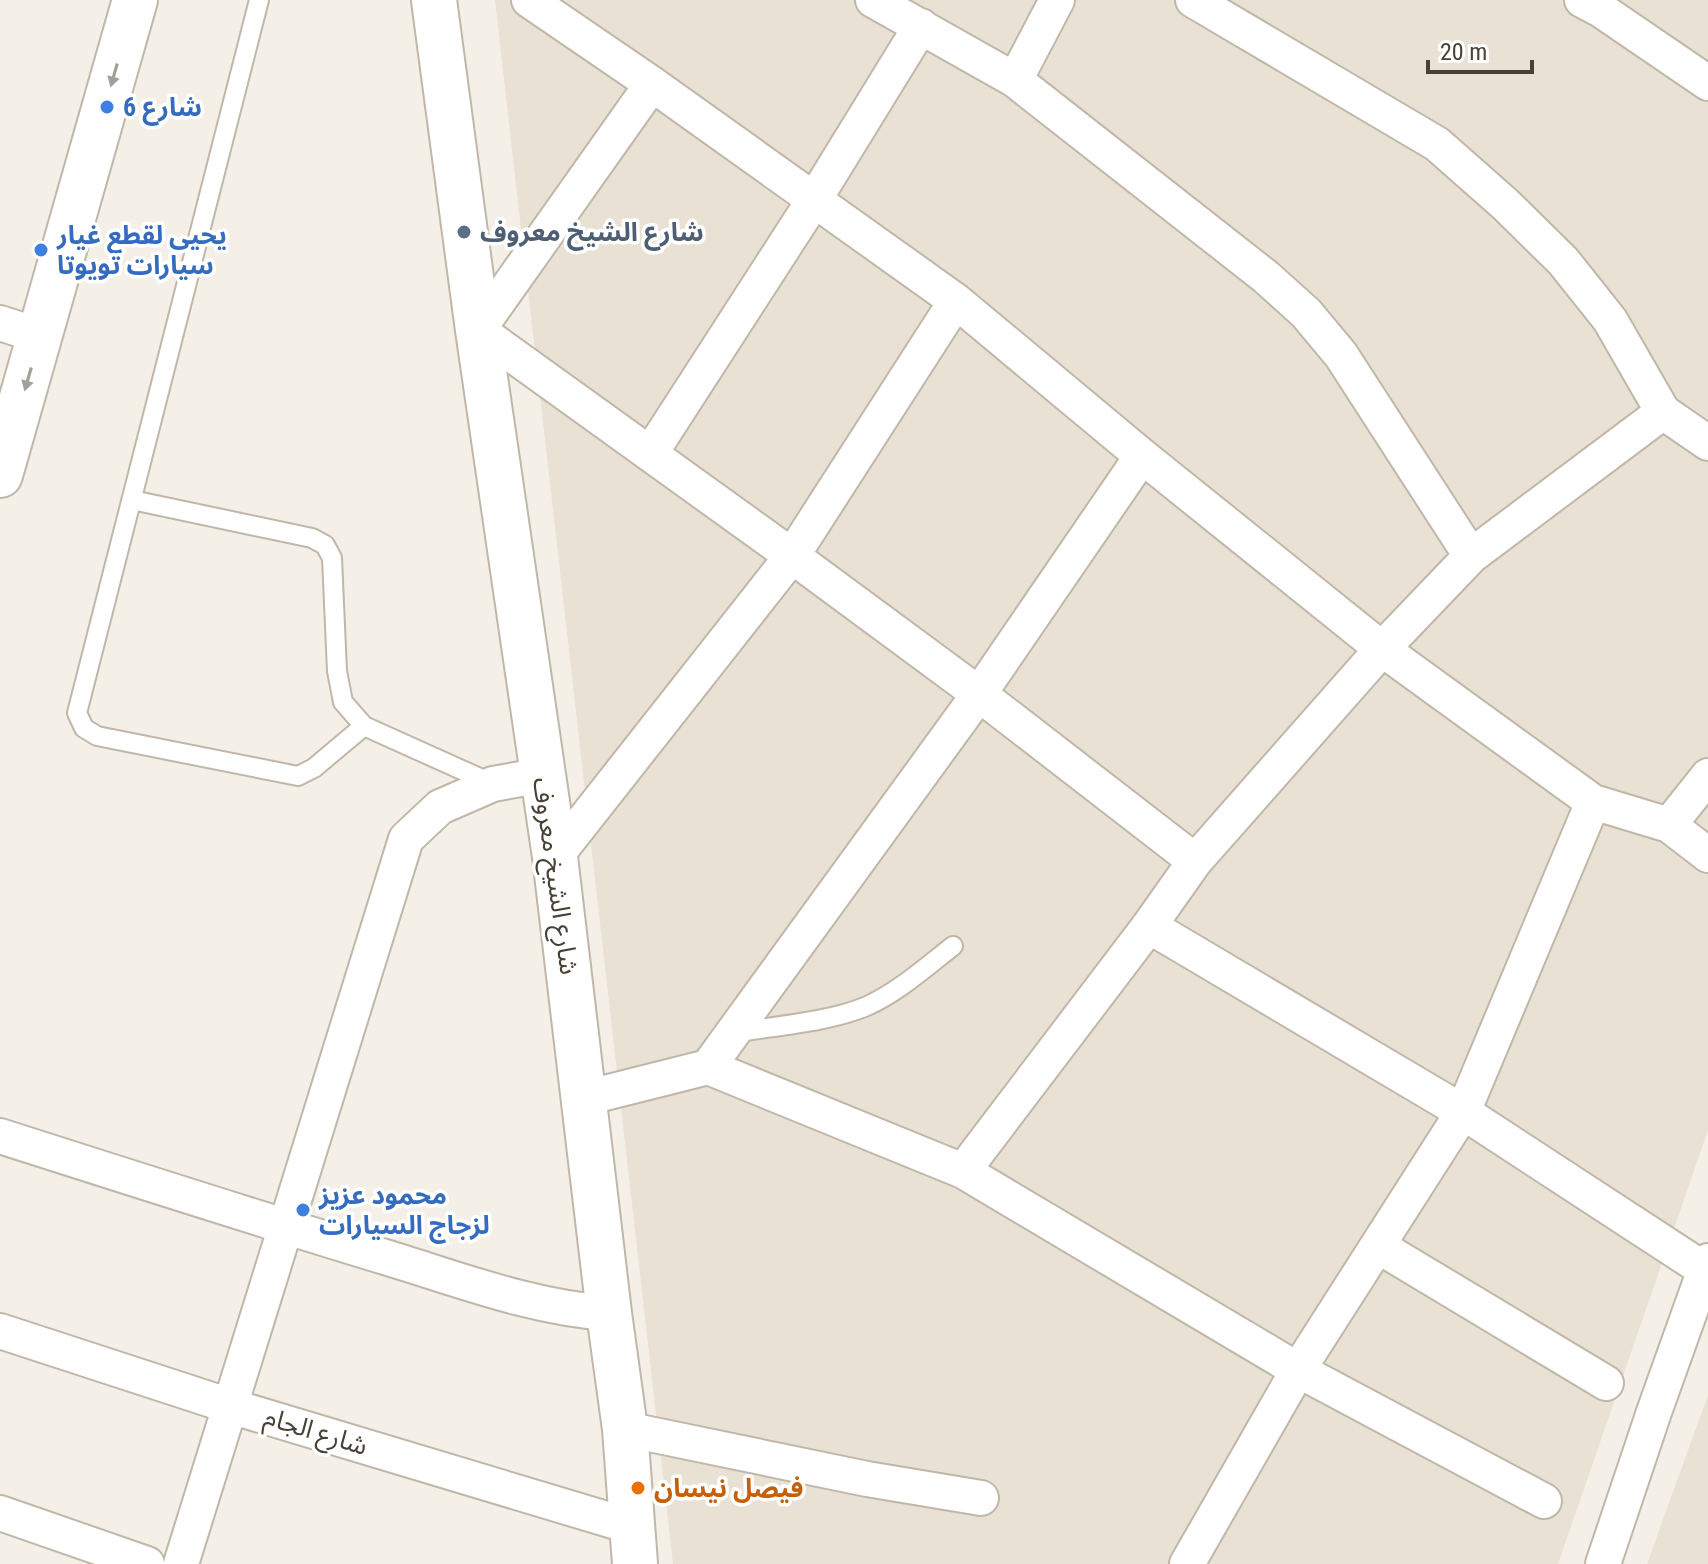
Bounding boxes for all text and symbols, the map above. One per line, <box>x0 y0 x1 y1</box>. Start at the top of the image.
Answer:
scale bar <box>1428 24 1532 74</box>
text: 20 m <box>1440 38 1487 66</box>
one-way arrow <box>107 64 120 88</box>
place label: شارع 6 <box>123 92 202 126</box>
marker: شارع 6 <box>98 98 116 116</box>
place label: شارع الشيخ معروف <box>480 217 704 251</box>
place label: يحيى لقطع غيار سيارات تويوتا <box>56 220 227 280</box>
marker: شارع الشيخ معروف <box>455 223 473 241</box>
marker: يحيى لقطع غيار سيارات تويوتا <box>32 241 50 259</box>
one-way arrow <box>21 368 34 392</box>
street label: شارع الشيخ معروف <box>522 775 585 977</box>
place label: محمود عزيز لزجاج السيارات <box>318 1180 490 1244</box>
marker: محمود عزيز لزجاج السيارات <box>294 1201 312 1219</box>
street label: شارع الجام <box>259 1401 371 1466</box>
place label: فيصل نيسان <box>654 1473 803 1503</box>
marker: فيصل نيسان <box>629 1479 647 1497</box>

